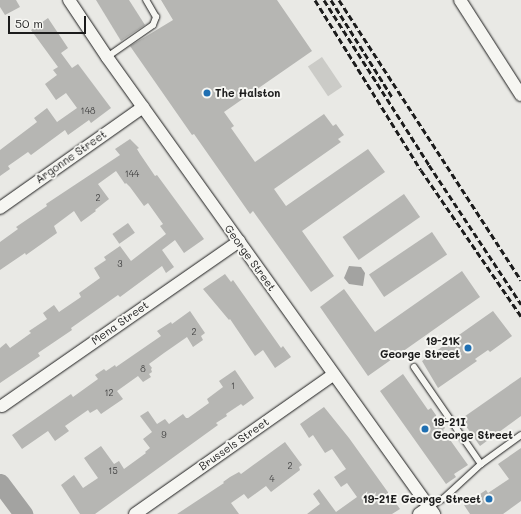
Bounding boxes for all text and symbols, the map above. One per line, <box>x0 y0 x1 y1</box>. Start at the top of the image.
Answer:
scale bar <box>10 8 88 34</box>
text: 50 m <box>15 15 43 31</box>
place label: The Halston <box>215 86 280 100</box>
marker: The Halston <box>202 88 212 98</box>
house number: 148 <box>81 106 95 116</box>
street label: Argonne Street <box>33 128 109 186</box>
house number: 144 <box>125 169 139 179</box>
house number: 2 <box>95 193 101 203</box>
street label: George Street <box>222 222 278 294</box>
house number: 3 <box>117 259 123 269</box>
street label: Mena Street <box>89 298 151 348</box>
house number: 2 <box>191 327 197 337</box>
place label: 19-21K George Street <box>380 335 460 361</box>
marker: 19-21K George Street <box>463 343 473 353</box>
house number: 8 <box>140 364 146 374</box>
house number: 1 <box>231 381 235 391</box>
house number: 12 <box>104 388 114 398</box>
street label: Brussels Street <box>196 415 272 473</box>
place label: 19-21I George Street <box>433 416 513 442</box>
marker: 19-21I George Street <box>420 424 430 434</box>
house number: 9 <box>161 430 167 440</box>
house number: 2 <box>287 461 293 471</box>
house number: 15 <box>108 466 118 476</box>
house number: 4 <box>269 474 275 484</box>
place label: 19-21E George Street <box>363 492 481 506</box>
marker: 19-21E George Street <box>484 494 494 504</box>

